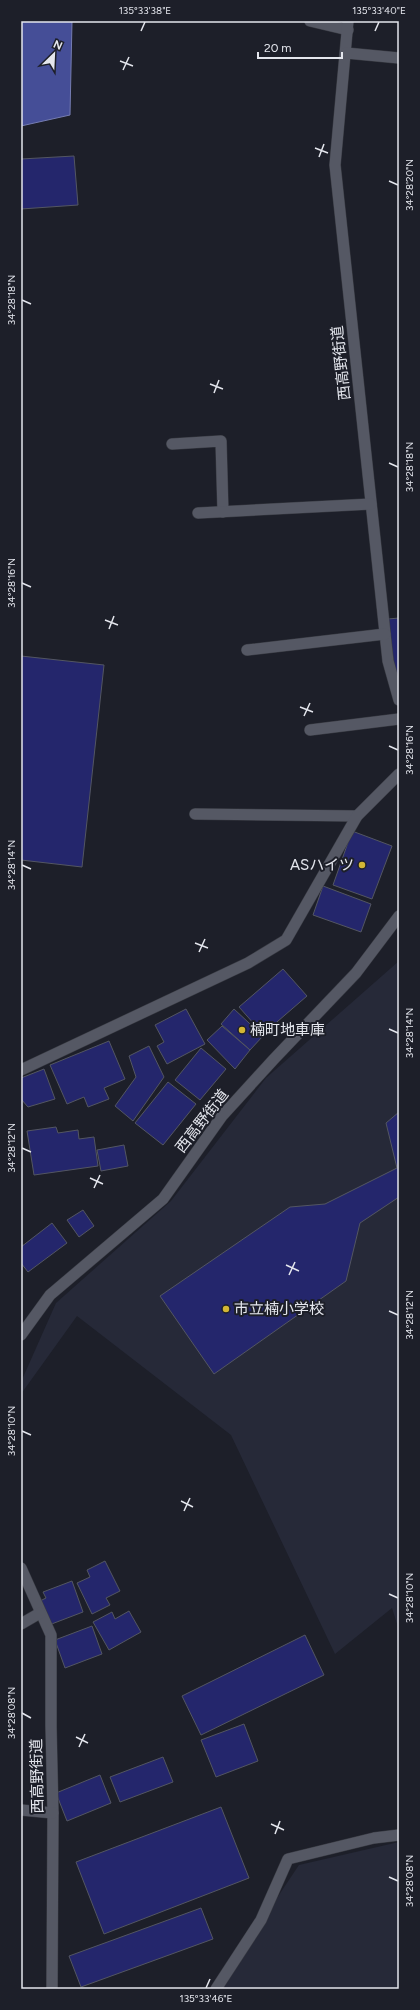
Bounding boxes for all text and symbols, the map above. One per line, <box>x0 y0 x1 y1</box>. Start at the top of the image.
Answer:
text: 135°33'38"E <box>119 4 171 17</box>
text: 135°33'40"E <box>352 4 406 17</box>
north arrow <box>34 34 74 74</box>
scale bar <box>258 34 342 60</box>
text: N <box>51 38 64 53</box>
text: 20 m <box>264 41 292 55</box>
text: 34°28'20"N <box>403 159 416 211</box>
text: 34°28'18"N <box>5 275 18 325</box>
street label: 西高野街道 <box>328 325 354 401</box>
text: 34°28'18"N <box>403 442 416 492</box>
text: 34°28'16"N <box>5 558 18 608</box>
text: 34°28'16"N <box>403 725 416 775</box>
text: 34°28'14"N <box>5 840 18 890</box>
place label: ASハイツ <box>290 856 354 874</box>
marker: ASハイツ <box>357 860 367 870</box>
text: 34°28'14"N <box>403 1008 416 1058</box>
place label: 楠町地車庫 <box>250 1021 325 1039</box>
marker: 楠町地車庫 <box>237 1025 247 1035</box>
street label: 西高野街道 <box>172 1086 232 1156</box>
text: 34°28'12"N <box>5 1123 18 1173</box>
text: 34°28'12"N <box>403 1290 416 1340</box>
place label: 市立楠小学校 <box>234 1300 324 1318</box>
marker: 市立楠小学校 <box>221 1304 231 1314</box>
text: 34°28'10"N <box>5 1406 18 1456</box>
text: 34°28'10"N <box>403 1573 416 1623</box>
text: 34°28'08"N <box>5 1687 18 1739</box>
street label: 西高野街道 <box>27 1738 47 1814</box>
text: 34°28'08"N <box>403 1855 416 1907</box>
text: 135°33'46"E <box>180 1992 233 2005</box>

